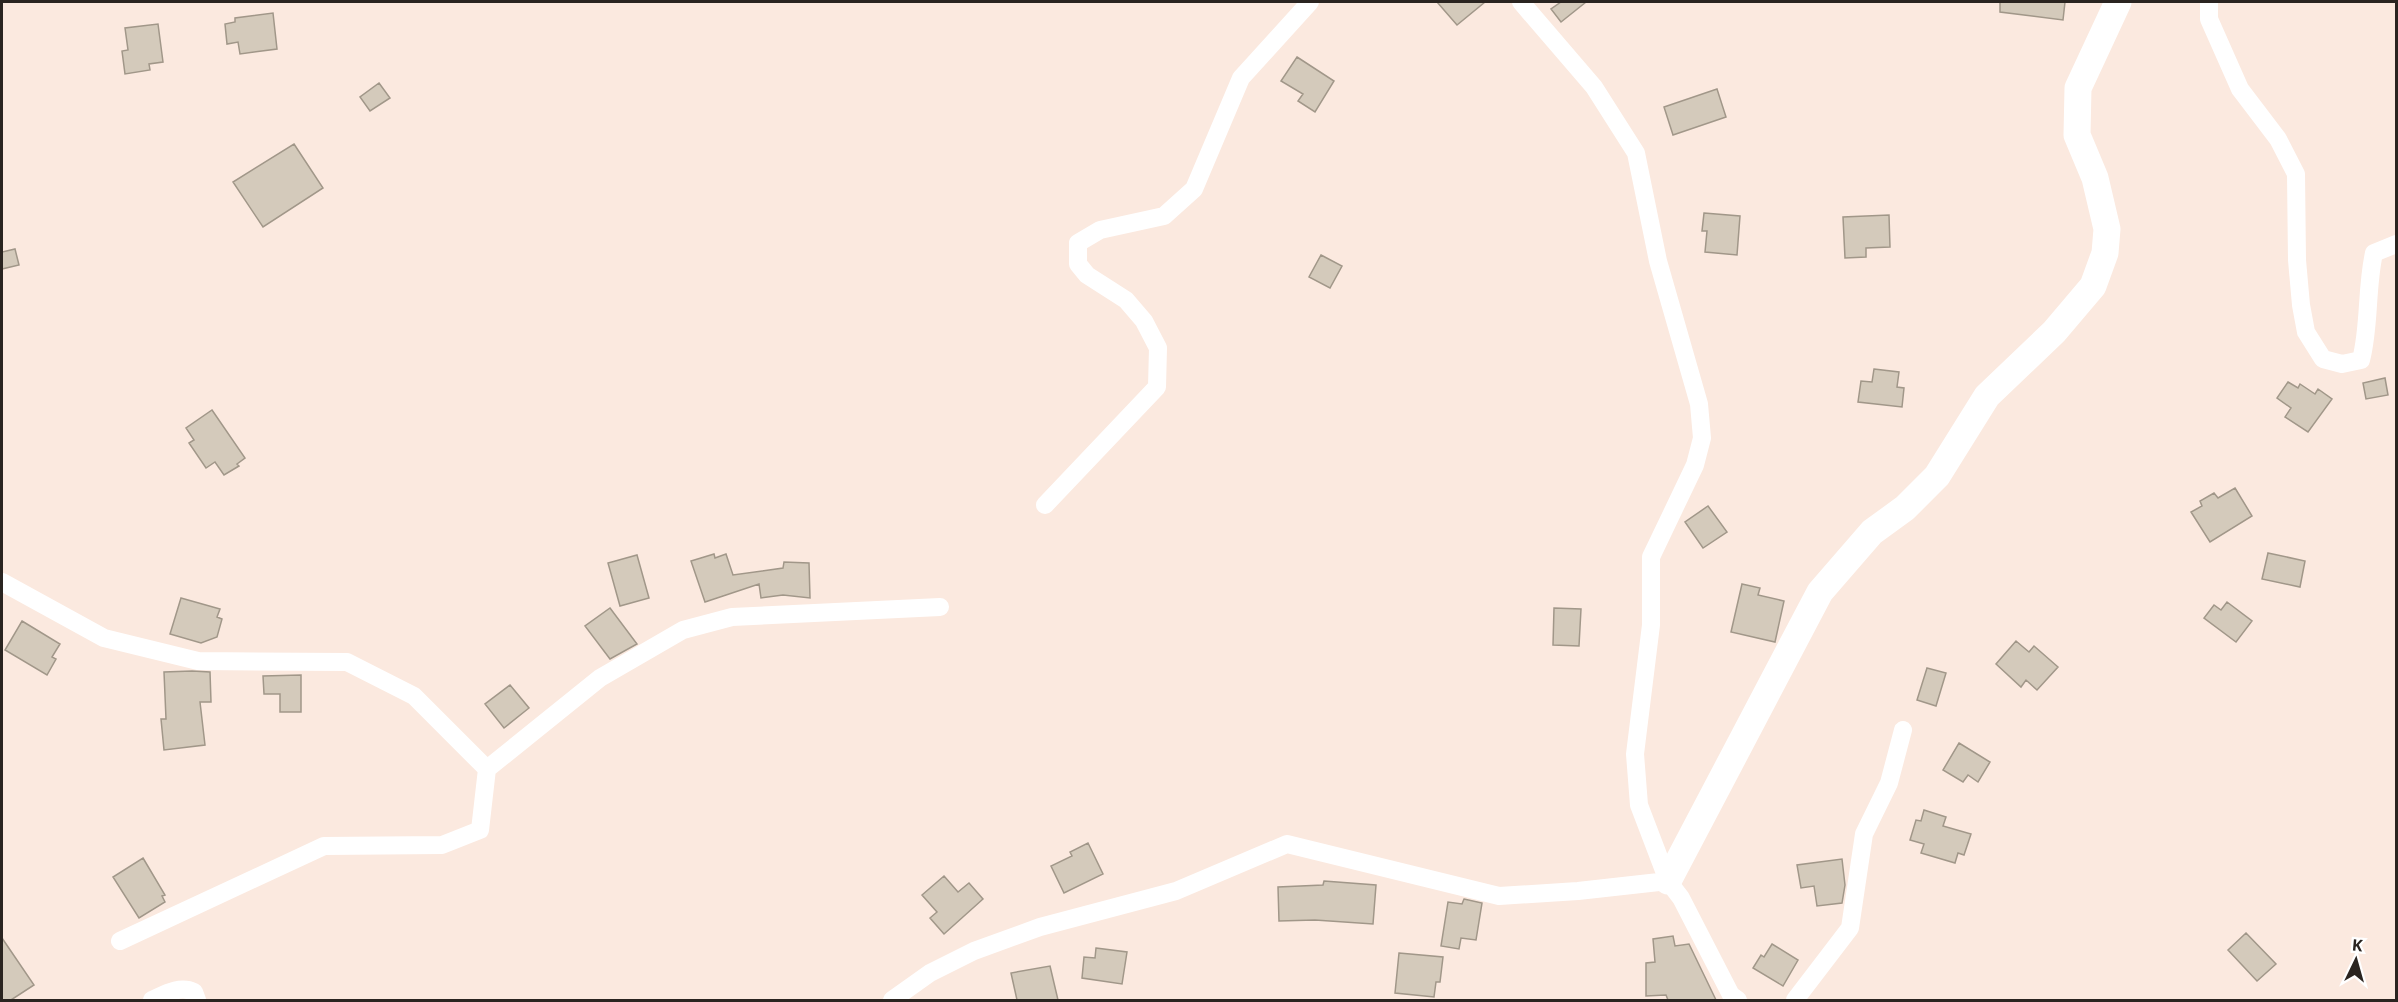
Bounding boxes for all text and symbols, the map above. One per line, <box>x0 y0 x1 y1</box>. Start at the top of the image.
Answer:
north arrow <box>2326 930 2386 990</box>
text: K <box>2351 934 2364 957</box>

